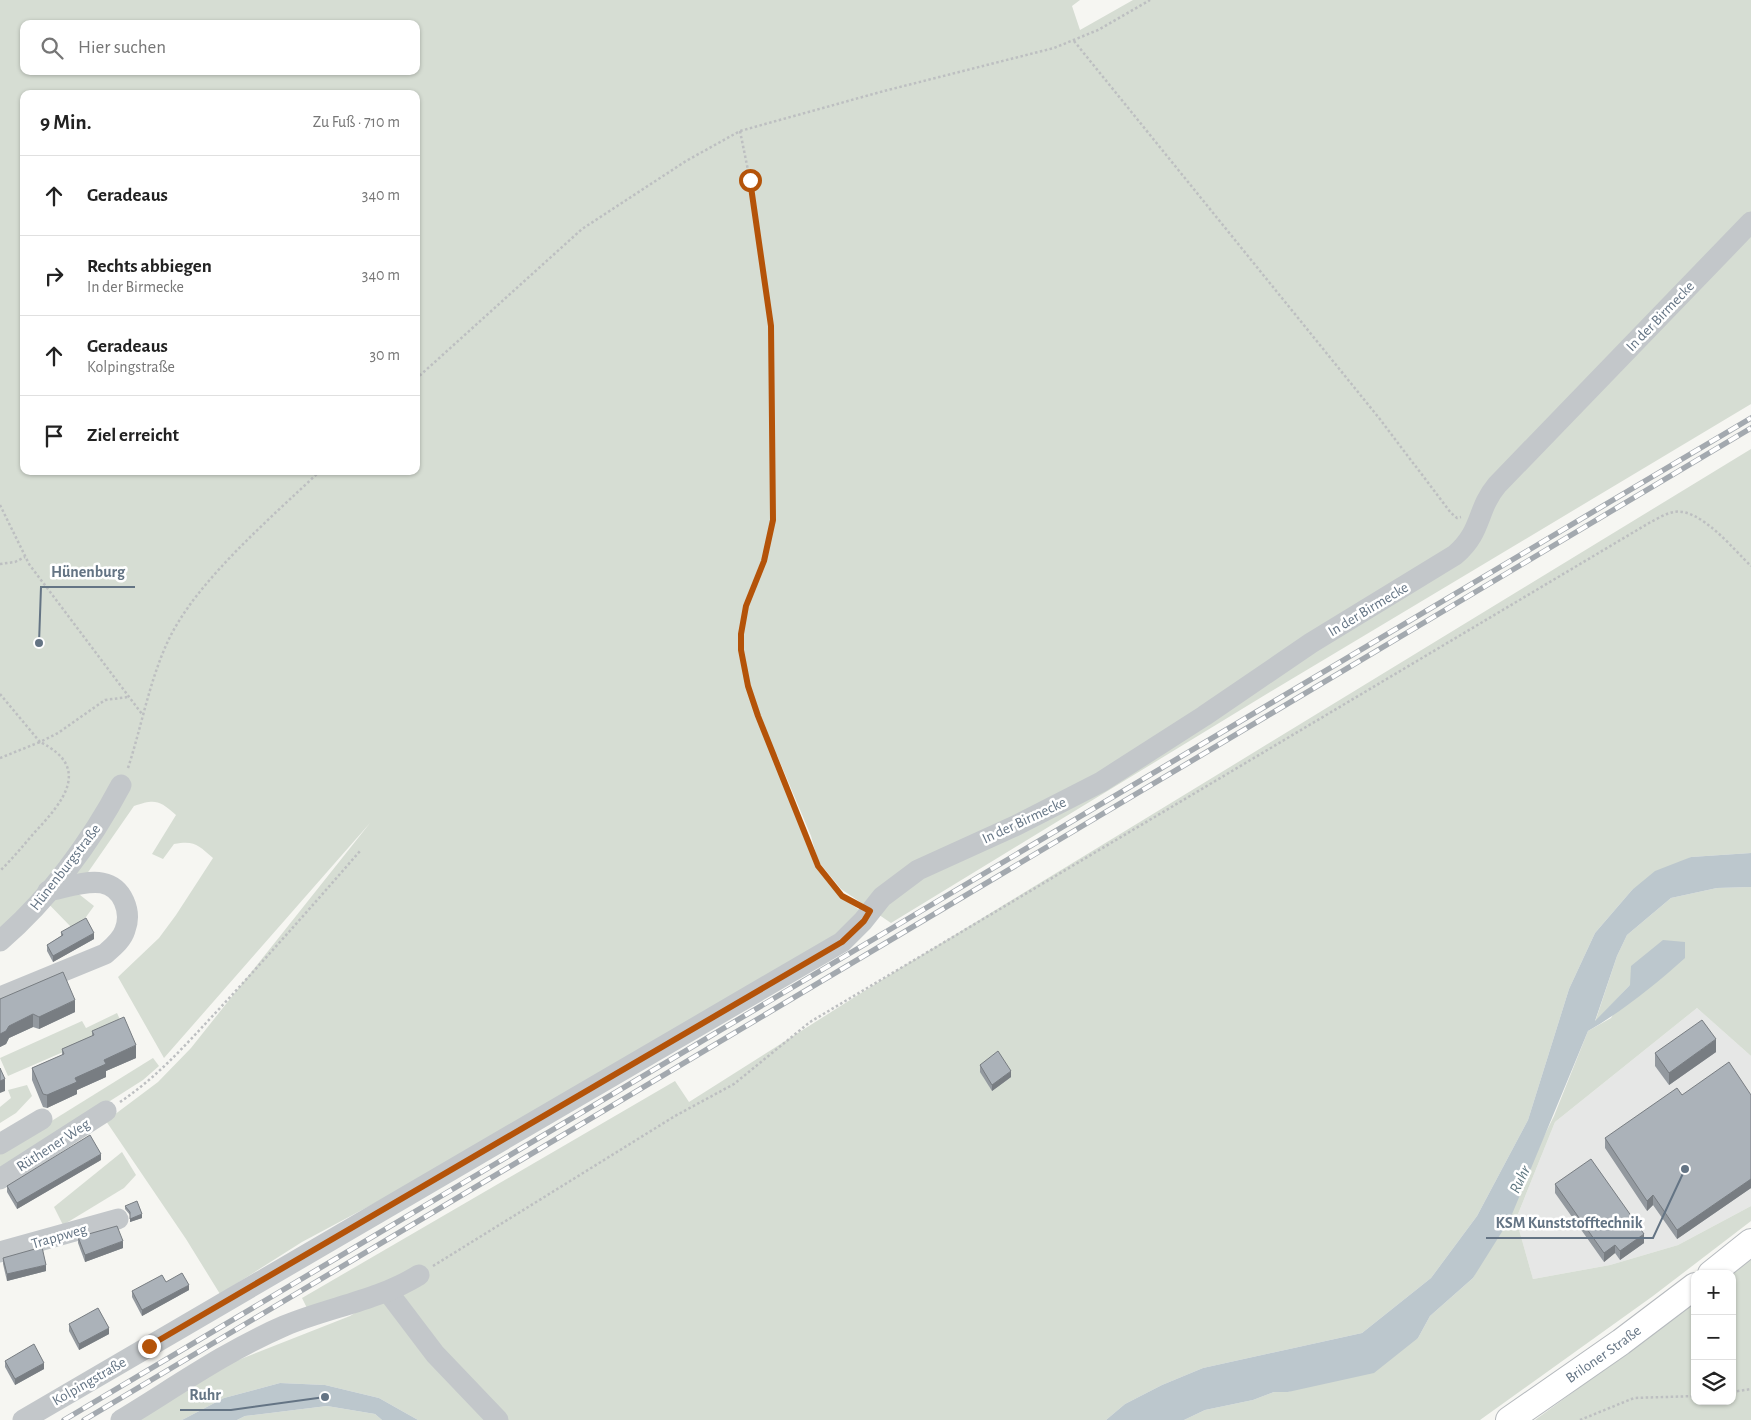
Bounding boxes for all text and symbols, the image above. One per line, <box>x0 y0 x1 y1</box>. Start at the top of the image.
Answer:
search box <box>20 20 420 75</box>
icon: search <box>38 34 66 62</box>
text: Hier suchen <box>78 38 166 57</box>
text: 9 Min. <box>40 112 91 133</box>
text: Zu Fuß · 710 m <box>313 114 400 130</box>
route start <box>739 169 762 192</box>
icon: ahead <box>40 182 68 210</box>
text: Geradeaus <box>87 186 168 205</box>
text: 340 m <box>362 187 400 203</box>
text: Rechts abbiegen <box>87 257 212 276</box>
icon: right <box>40 262 68 290</box>
text: 340 m <box>362 267 400 283</box>
street label: In der Birmecke <box>1623 278 1697 354</box>
text: In der Birmecke <box>87 279 184 295</box>
text: Geradeaus <box>87 337 168 356</box>
icon: ahead <box>40 342 68 370</box>
text: 30 m <box>370 347 400 363</box>
text: Kolpingstraße <box>87 359 175 375</box>
icon: arrive <box>40 422 68 450</box>
text: Ziel erreicht <box>87 426 179 445</box>
callout: Hünenburg <box>41 556 135 587</box>
text: Hünenburg <box>51 564 126 580</box>
street label: In der Birmecke <box>1325 580 1411 639</box>
street label: In der Birmecke <box>980 794 1069 846</box>
street label: Hünenburgstraße <box>27 821 104 913</box>
street label: Rüthener Weg <box>14 1116 93 1175</box>
water label: Ruhr <box>1506 1162 1534 1196</box>
callout: KSM Kunststofftechnik <box>1486 1207 1653 1238</box>
text: KSM Kunststofftechnik <box>1495 1215 1643 1231</box>
street label: Trappweg <box>30 1221 89 1252</box>
map controls <box>1691 1270 1736 1405</box>
button: + <box>1691 1270 1736 1315</box>
button: − <box>1691 1315 1736 1360</box>
street label: Briloner Straße <box>1563 1323 1644 1386</box>
route end <box>138 1335 161 1358</box>
street label: Kolpingstraße <box>50 1354 129 1409</box>
button: layers <box>1691 1360 1736 1405</box>
callout: Ruhr <box>180 1379 231 1410</box>
text: Ruhr <box>189 1387 221 1403</box>

